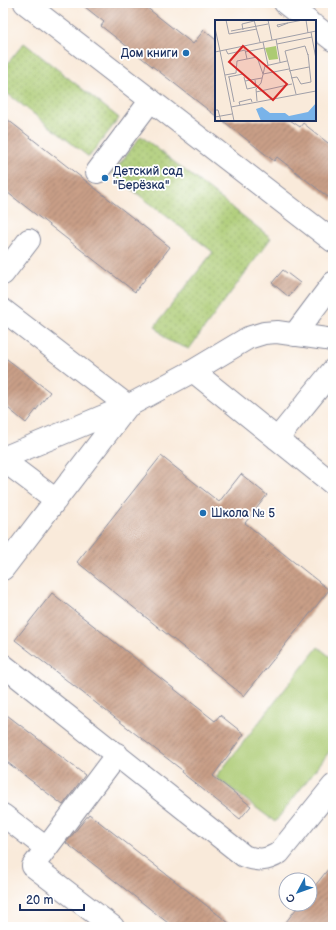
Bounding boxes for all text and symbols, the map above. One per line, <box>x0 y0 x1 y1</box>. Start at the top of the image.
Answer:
inset map <box>215 20 316 121</box>
place label: Дом книги <box>121 46 178 61</box>
marker: Дом книги <box>181 48 191 58</box>
place label: Детский сад "Берёзка" <box>113 164 184 193</box>
marker: Детский сад "Берёзка" <box>100 173 110 183</box>
place label: Школа № 5 <box>211 506 275 521</box>
marker: Школа № 5 <box>198 508 208 518</box>
north arrow <box>278 872 318 912</box>
scale bar <box>20 886 84 912</box>
text: С <box>283 891 298 905</box>
text: 20 m <box>26 893 53 908</box>

